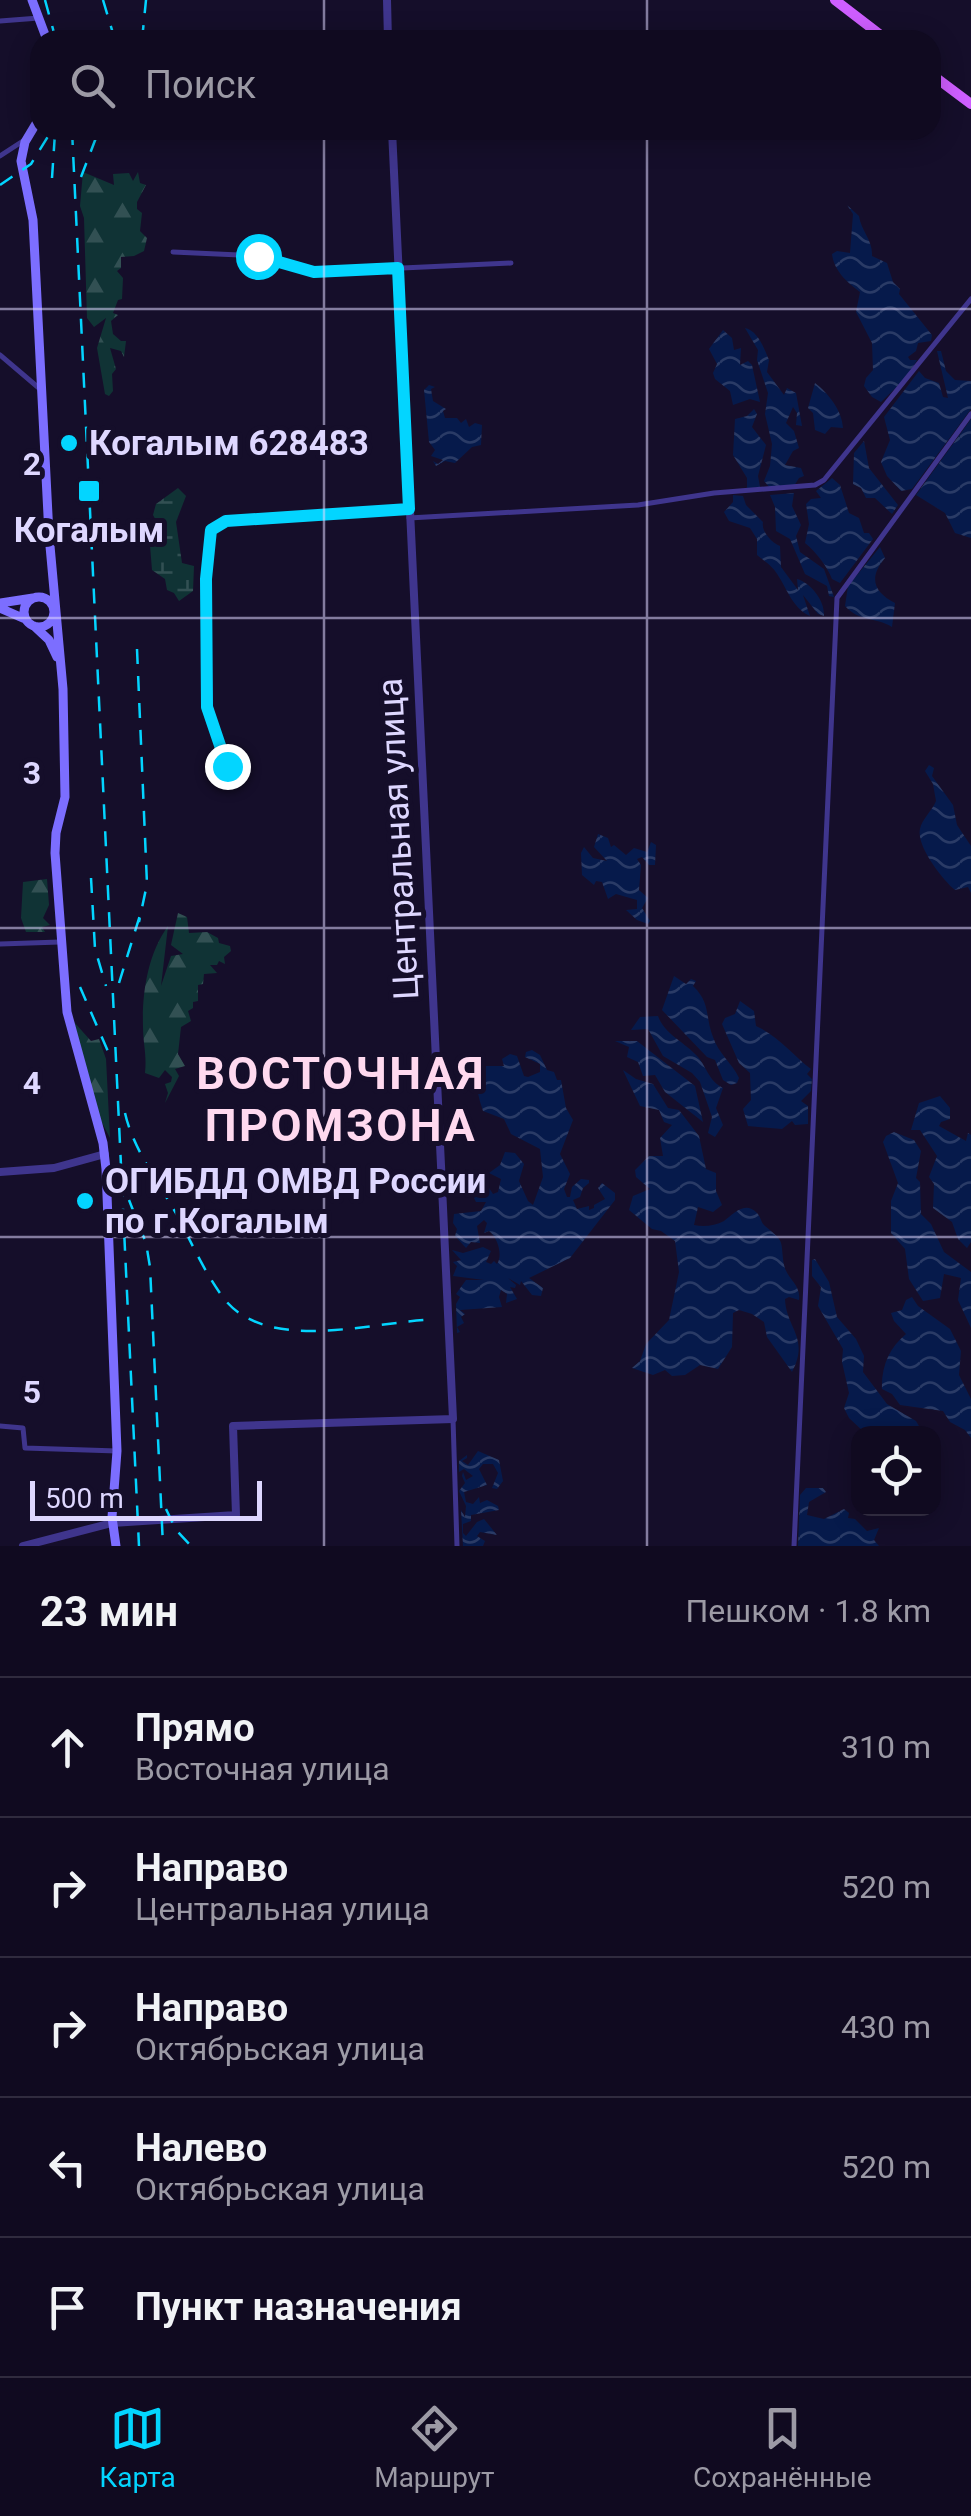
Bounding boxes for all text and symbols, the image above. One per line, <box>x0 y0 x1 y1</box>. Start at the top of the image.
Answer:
search box <box>30 30 941 140</box>
icon: search <box>65 58 120 113</box>
text: Поиск <box>145 63 256 107</box>
route start <box>236 234 282 280</box>
place label: Когалым 628483 <box>89 423 369 464</box>
marker: Когалым 628483 <box>58 432 80 454</box>
text: 2 <box>23 445 41 483</box>
marker: Когалым <box>76 478 102 504</box>
place label: Когалым <box>14 510 164 551</box>
street label: Центральная улица <box>370 677 427 1001</box>
route end <box>205 744 251 790</box>
text: 3 <box>23 754 41 792</box>
district label: ВОСТОЧНАЯ ПРОМЗОНА <box>196 1047 486 1152</box>
text: 4 <box>23 1064 41 1102</box>
place label: ОГИБДД ОМВД России по г.Когалым <box>105 1161 486 1242</box>
marker: ОГИБДД ОМВД России по г.Когалым <box>74 1190 96 1212</box>
text: 5 <box>23 1373 41 1411</box>
map controls <box>851 1426 941 1516</box>
button: locate <box>851 1426 941 1516</box>
scale bar <box>30 1476 262 1520</box>
text: 500 m <box>45 1482 124 1515</box>
text: 23 мин <box>40 1587 178 1636</box>
text: Пешком · 1.8 km <box>686 1592 931 1630</box>
text: Прямо <box>135 1706 255 1750</box>
icon: ahead <box>40 1720 95 1775</box>
text: 310 m <box>841 1728 931 1766</box>
text: Восточная улица <box>135 1750 390 1788</box>
text: Направо <box>135 1846 288 1890</box>
icon: right <box>40 1860 95 1915</box>
text: 520 m <box>841 1868 931 1906</box>
text: Центральная улица <box>135 1890 430 1928</box>
text: Направо <box>135 1986 288 2030</box>
icon: right <box>40 2000 95 2055</box>
text: 430 m <box>841 2008 931 2046</box>
text: Октябрьская улица <box>135 2030 425 2068</box>
text: Налево <box>135 2126 267 2170</box>
icon: left <box>40 2140 95 2195</box>
text: 520 m <box>841 2148 931 2186</box>
text: Октябрьская улица <box>135 2170 425 2208</box>
icon: arrive <box>40 2280 95 2335</box>
text: Пункт назначения <box>135 2285 462 2329</box>
tab: Карта <box>99 2401 176 2494</box>
tab: Маршрут <box>374 2401 495 2494</box>
tab: Сохранённые <box>693 2401 872 2494</box>

